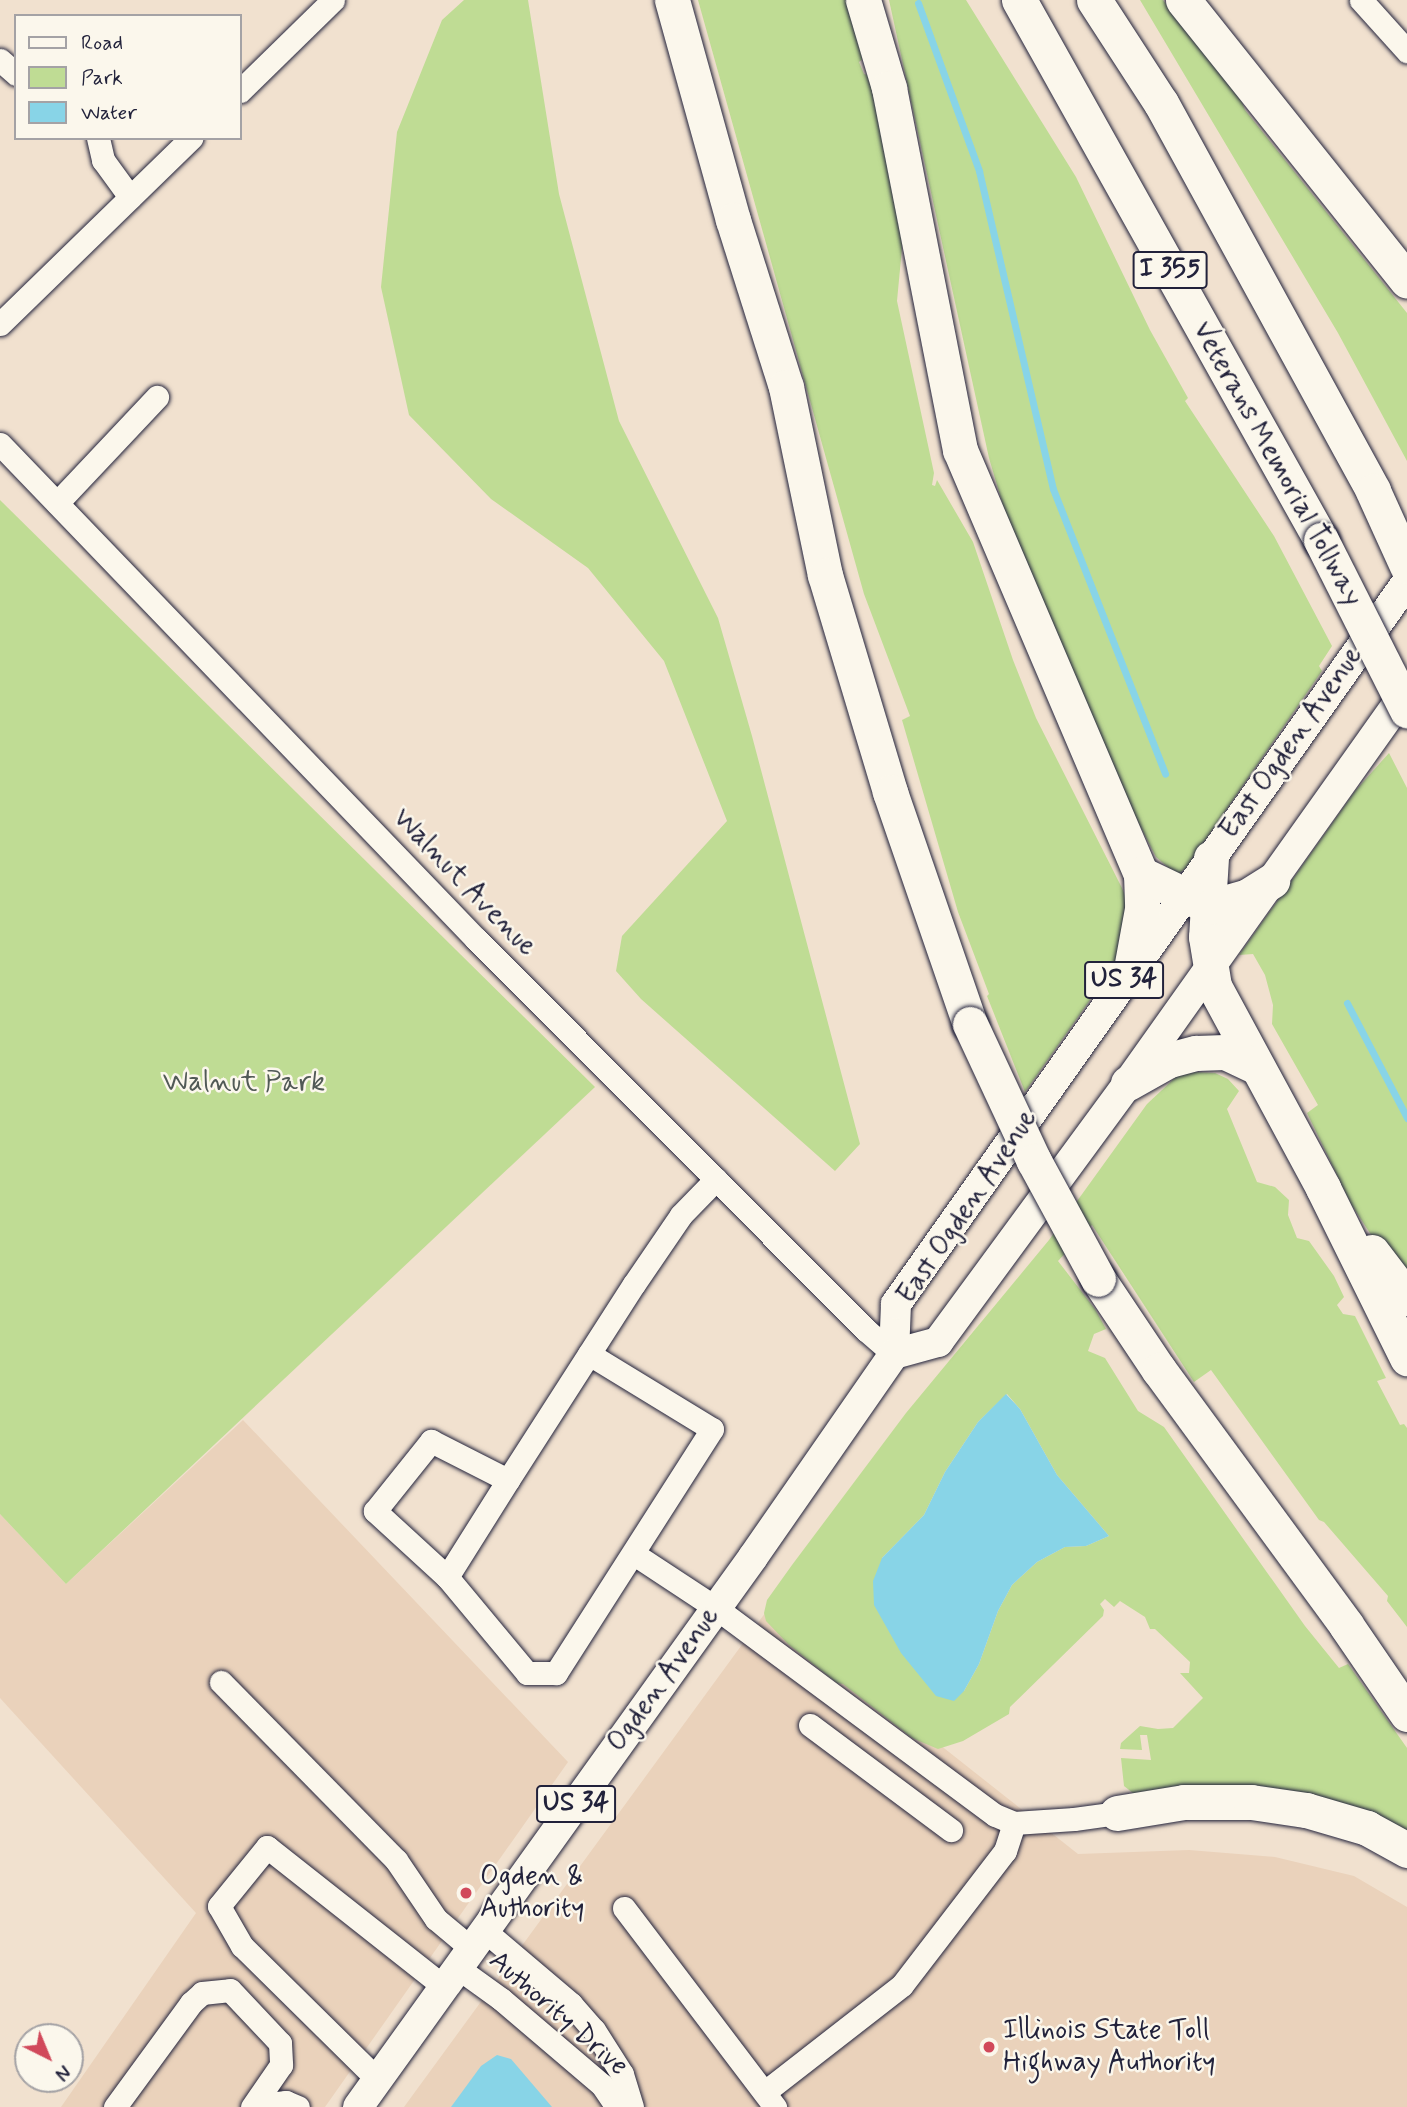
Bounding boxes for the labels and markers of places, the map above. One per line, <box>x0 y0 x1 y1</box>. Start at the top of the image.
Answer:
place label: Ogden & Authority <box>480 1860 584 1926</box>
marker: Ogden & Authority <box>458 1885 474 1901</box>
place label: Illinois State Toll Highway Authority <box>1003 2014 1213 2080</box>
marker: Illinois State Toll Highway Authority <box>981 2039 997 2055</box>

